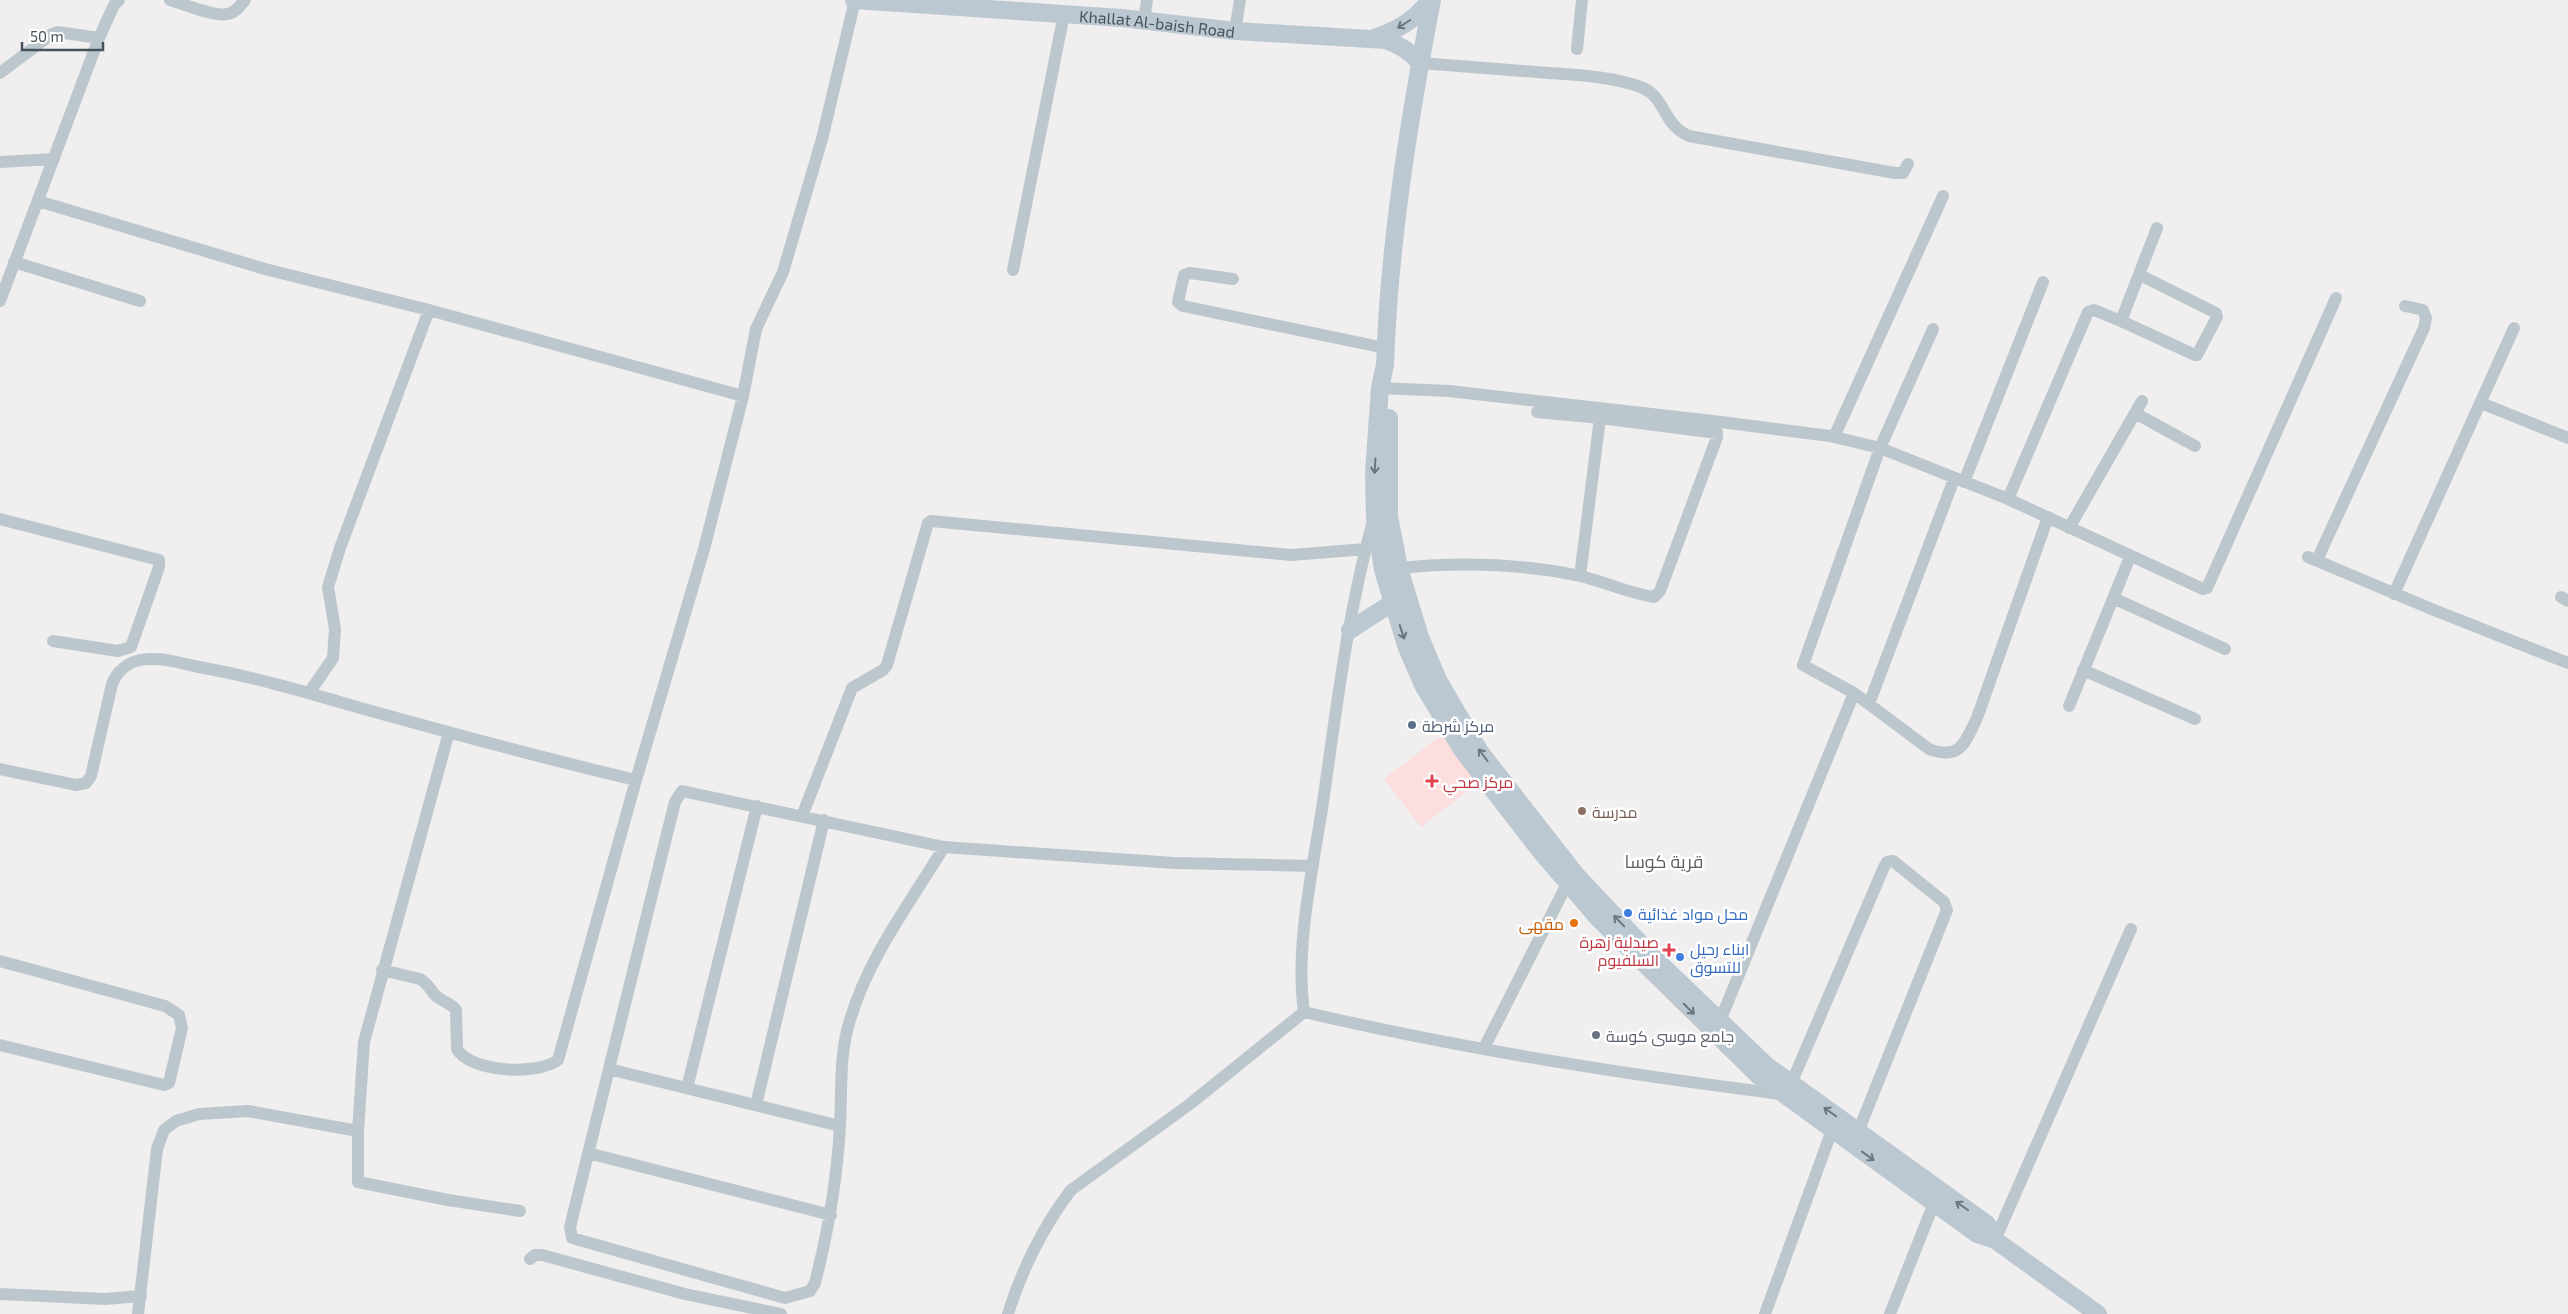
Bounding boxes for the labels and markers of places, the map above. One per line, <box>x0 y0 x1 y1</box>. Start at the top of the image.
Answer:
place label: مركز شرطة <box>1422 716 1494 736</box>
marker: مركز شرطة <box>1406 719 1418 731</box>
place label: مركز صحي <box>1443 772 1513 796</box>
marker: مركز صحي <box>1425 774 1439 788</box>
place label: مدرسة <box>1592 802 1638 822</box>
marker: مدرسة <box>1576 805 1588 817</box>
place label: محل مواد غذائية <box>1638 904 1748 925</box>
marker: محل مواد غذائية <box>1622 907 1634 919</box>
place label: مقهى <box>1519 914 1564 935</box>
marker: مقهى <box>1568 917 1580 929</box>
place label: صيدلية زهرة السلفيوم <box>1580 932 1659 972</box>
place label: ابناء رحيل للتسوق <box>1690 939 1749 978</box>
marker: صيدلية زهرة السلفيوم <box>1663 944 1675 956</box>
marker: ابناء رحيل للتسوق <box>1674 951 1686 963</box>
place label: جامع موسى كوسة <box>1606 1026 1734 1048</box>
marker: جامع موسى كوسة <box>1590 1029 1602 1041</box>

